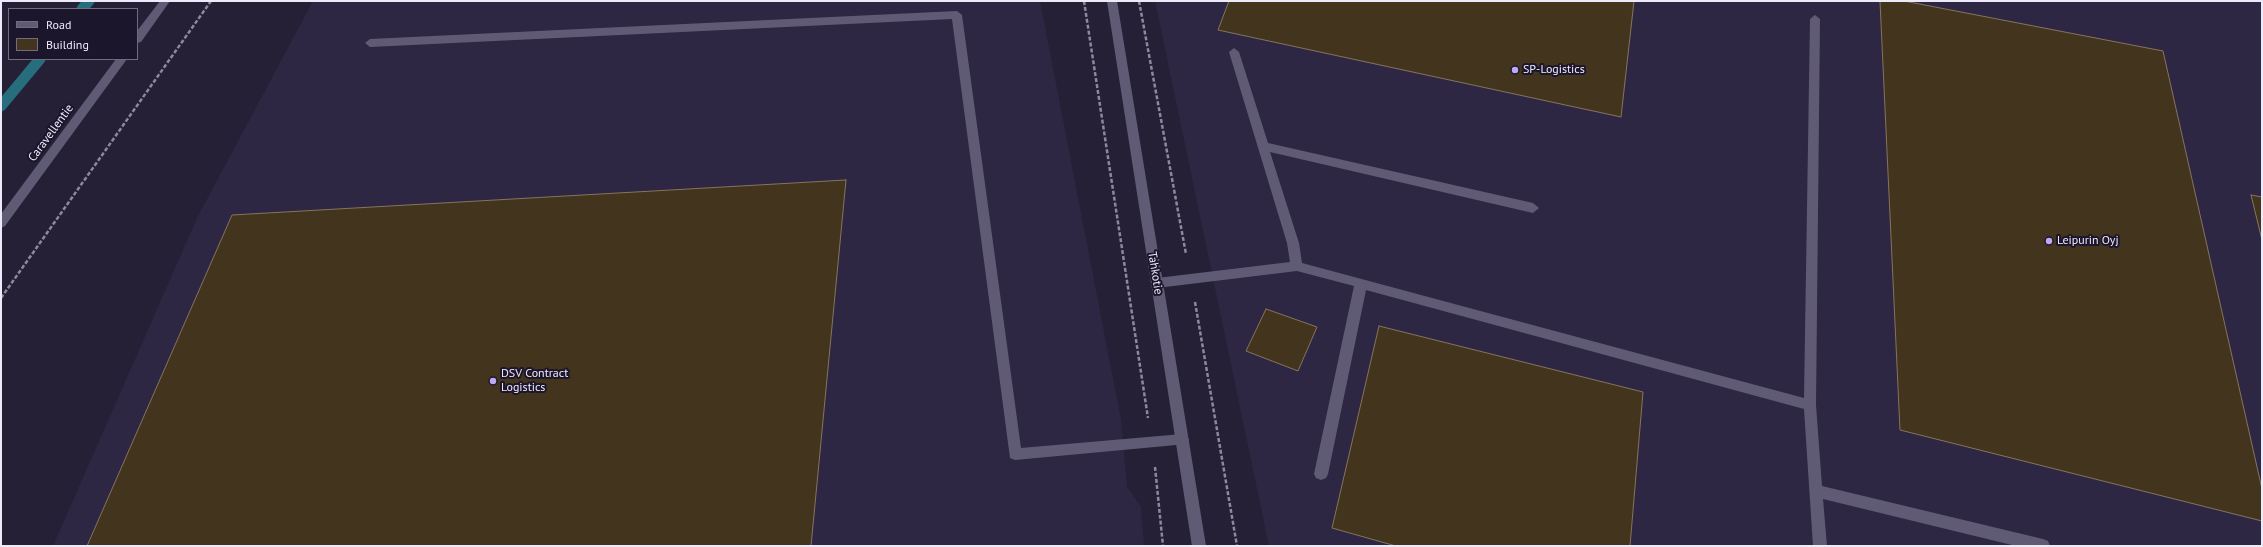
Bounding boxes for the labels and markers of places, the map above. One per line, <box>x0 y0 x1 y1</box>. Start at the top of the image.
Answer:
place label: SP-Logistics <box>1523 63 1585 77</box>
marker: SP-Logistics <box>1510 65 1520 75</box>
place label: Leipurin Oyj <box>2057 234 2119 248</box>
marker: Leipurin Oyj <box>2044 236 2054 246</box>
place label: DSV Contract Logistics <box>501 367 568 395</box>
marker: DSV Contract Logistics <box>488 376 498 386</box>

